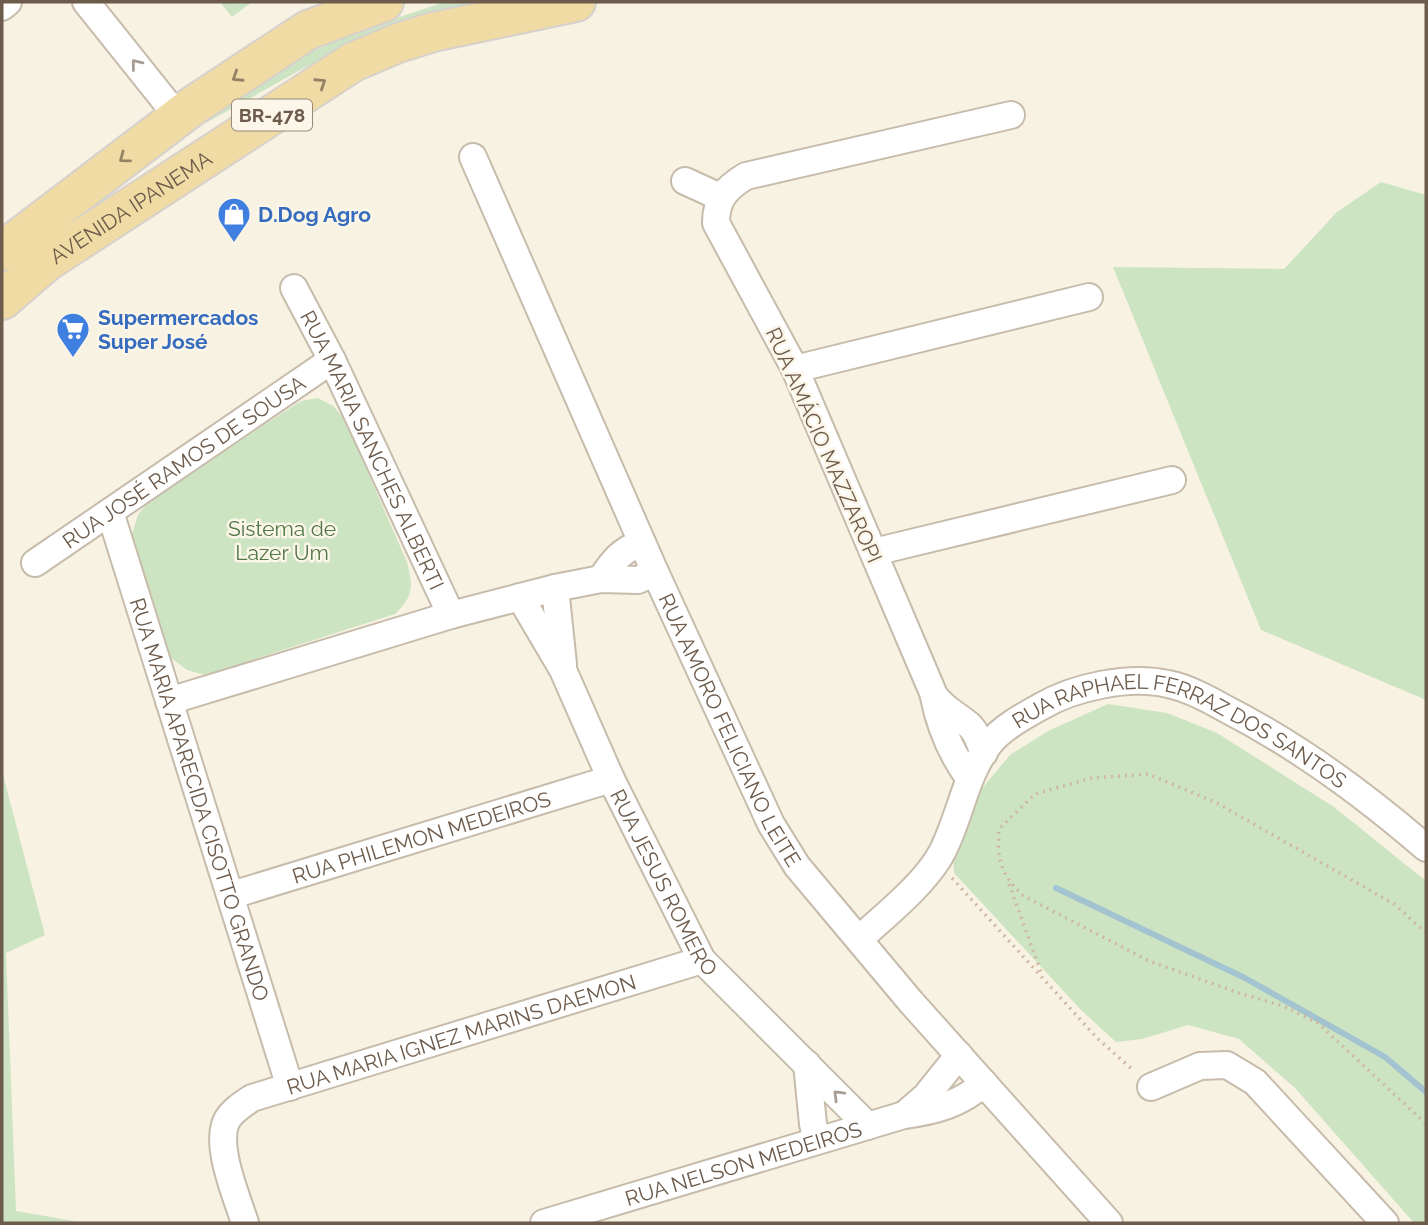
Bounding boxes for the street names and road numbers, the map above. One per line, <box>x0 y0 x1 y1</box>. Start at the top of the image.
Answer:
road number: BR-478 <box>232 99 312 130</box>
street label: AVENIDA IPANEMA <box>45 145 216 269</box>
street label: RUA MARIA SANCHES ALBERTI <box>296 306 450 593</box>
street label: RUA AMÁCIO MAZZAROPI <box>761 323 887 567</box>
street label: RUA JOSÉ RAMOS DE SOUSA <box>57 370 310 553</box>
street label: RUA AMORO FELICIANO LEITE <box>654 589 807 871</box>
street label: RUA MARIA APARECIDA CISOTTO GRANDO <box>125 595 275 1004</box>
street label: RUA RAPHAEL FERRAZ DOS SANTOS <box>1007 668 1352 793</box>
street label: RUA JESUS ROMERO <box>606 785 723 981</box>
street label: RUA PHILEMON MEDEIROS <box>289 786 554 888</box>
street label: RUA MARIA IGNEZ MARINS DAEMON <box>283 969 639 1099</box>
street label: RUA NELSON MEDEIROS <box>622 1116 865 1211</box>

